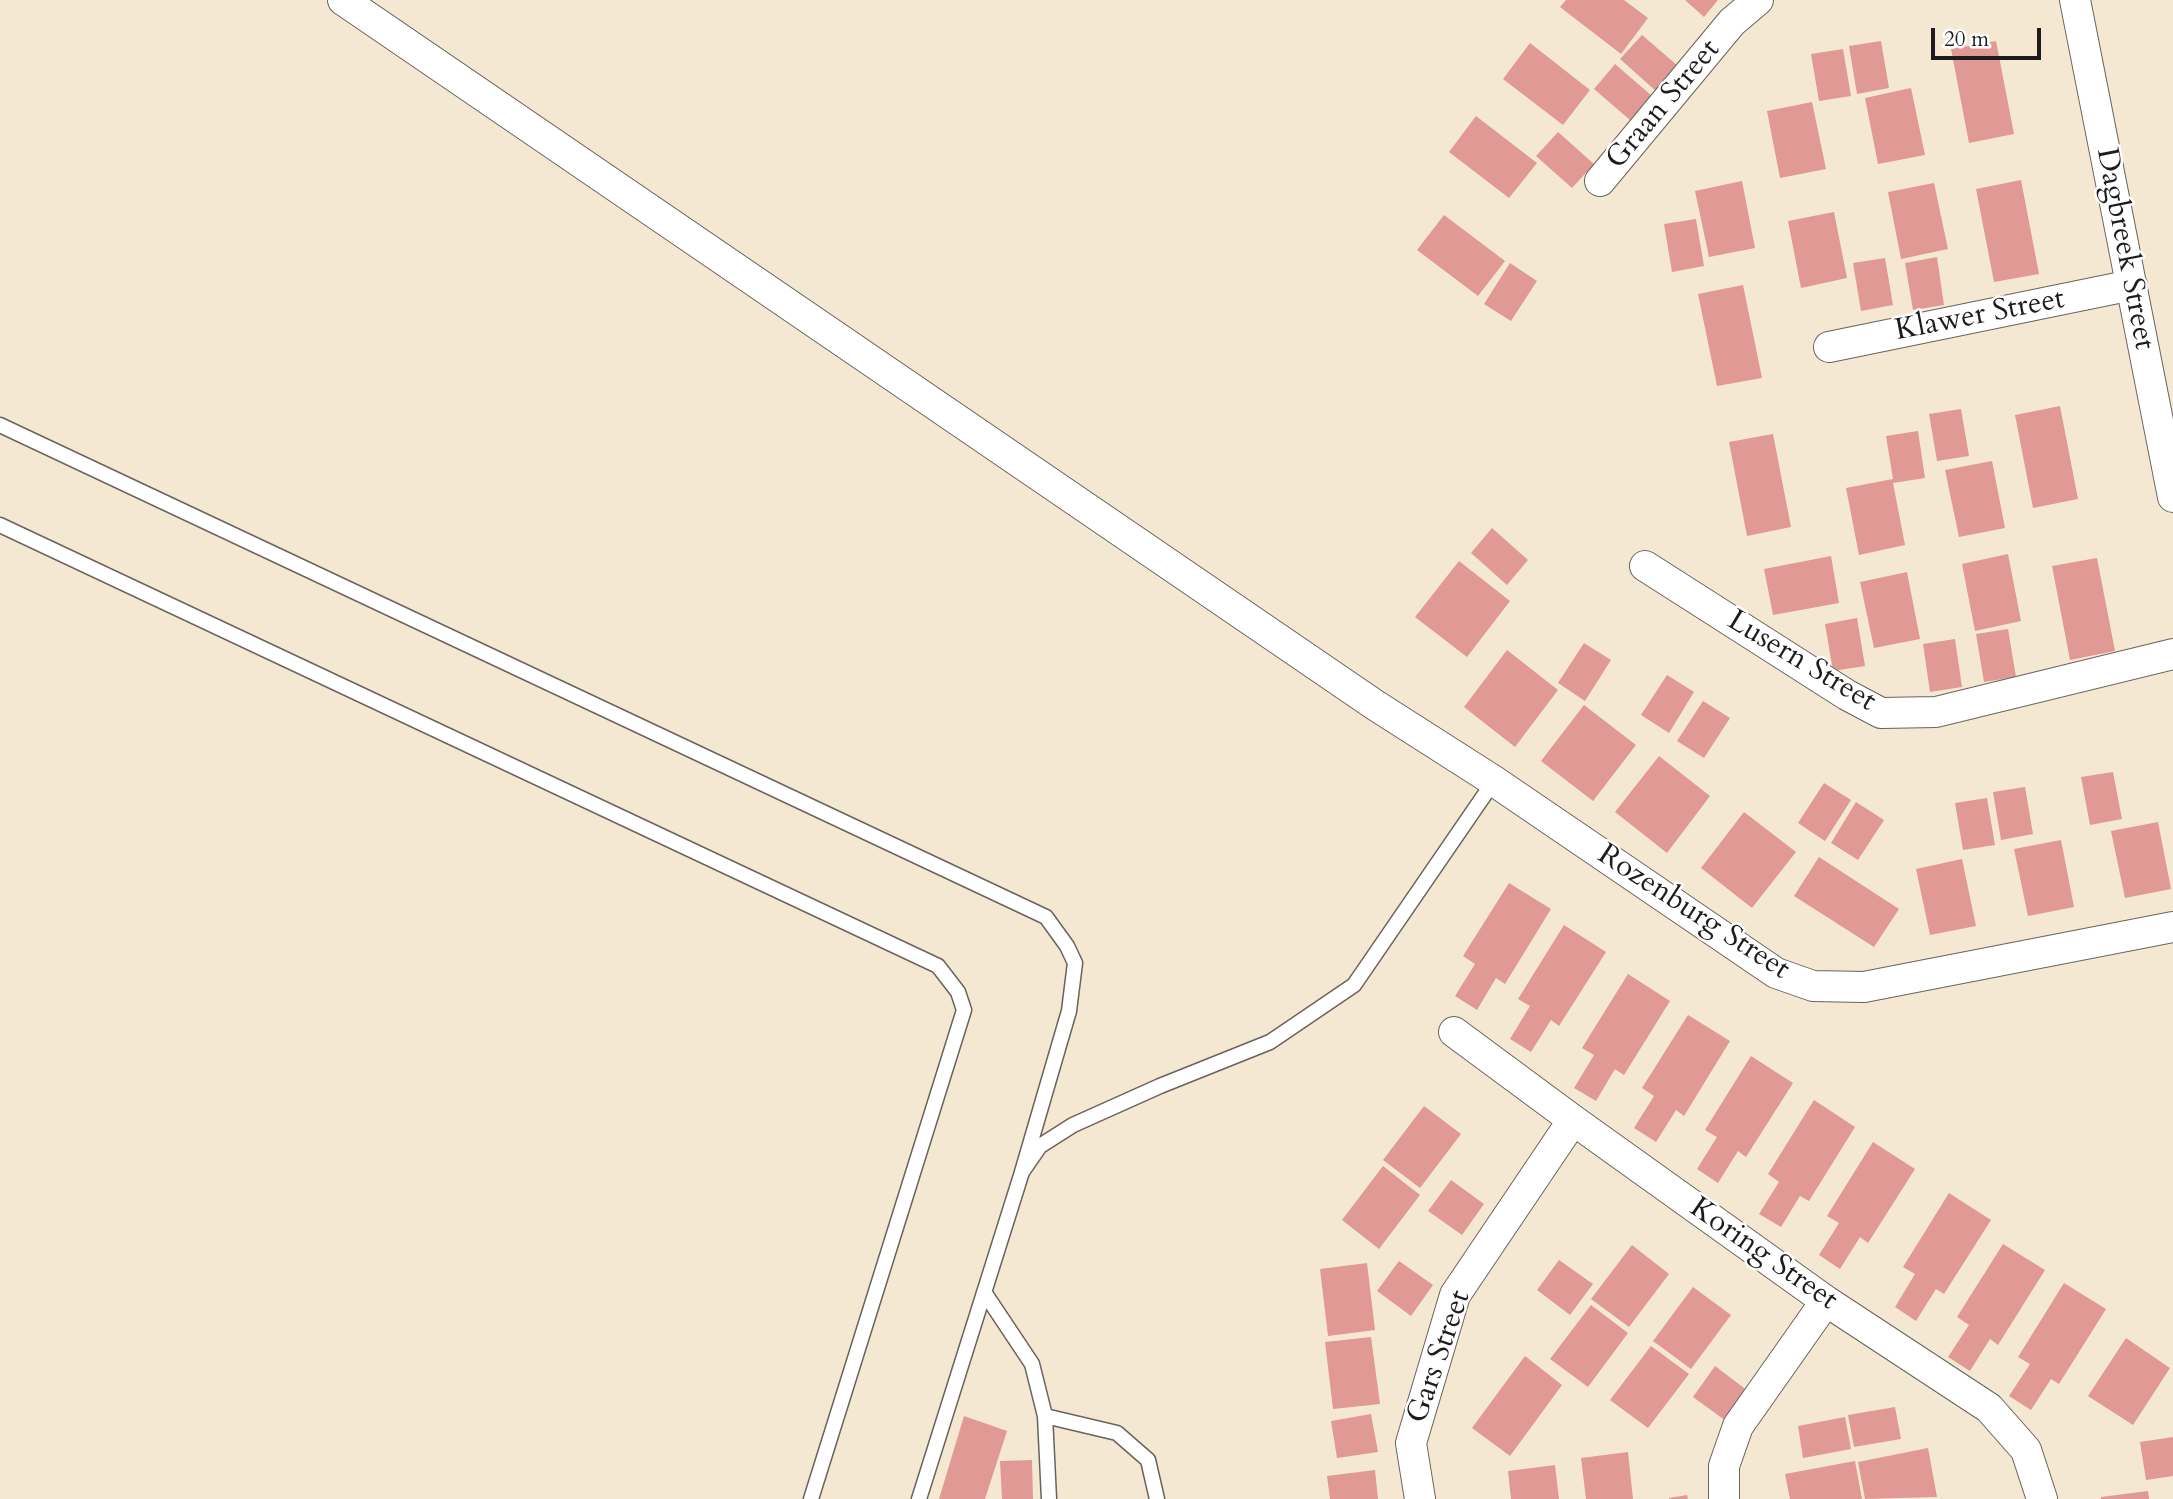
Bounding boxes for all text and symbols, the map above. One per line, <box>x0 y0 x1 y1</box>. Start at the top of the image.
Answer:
scale bar <box>1935 14 2045 58</box>
text: 20 m <box>1944 25 1989 54</box>
street label: Graan Street <box>1599 33 1729 177</box>
street label: Dagbreek Street <box>2087 145 2161 353</box>
street label: Klawer Street <box>1892 282 2068 350</box>
street label: Lusern Street <box>1720 604 1882 720</box>
street label: Rozenburg Street <box>1590 838 1796 988</box>
street label: Koring Street <box>1682 1191 1844 1319</box>
street label: Gars Street <box>1401 1286 1479 1428</box>

